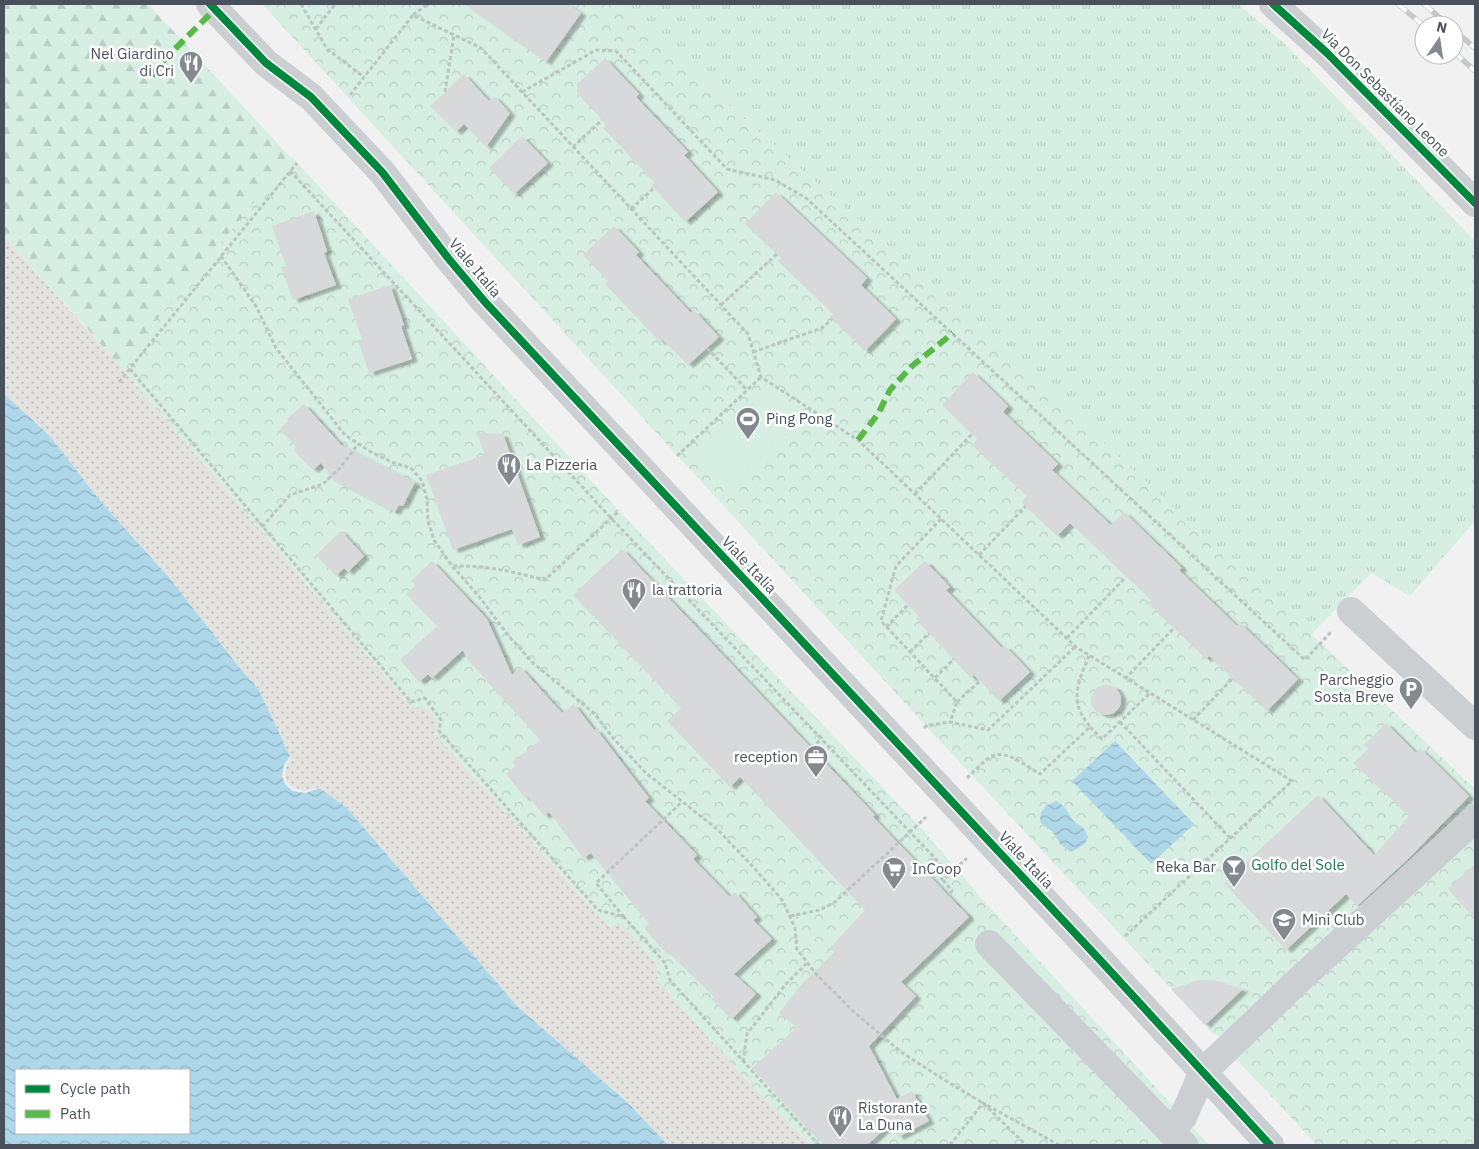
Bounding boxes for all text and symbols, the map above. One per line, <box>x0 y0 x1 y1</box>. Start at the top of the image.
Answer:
north arrow <box>1414 15 1464 65</box>
text: N <box>1435 17 1449 37</box>
street label: Via Don Sebastiano Leone <box>1317 24 1454 161</box>
place label: Nel Giardino di Cri <box>91 44 174 80</box>
restaurant icon: Nel Giardino di Cri <box>178 50 204 84</box>
street label: Viale Italia <box>445 234 506 301</box>
sports icon: Ping Pong <box>735 406 761 440</box>
place label: Ping Pong <box>766 409 833 428</box>
restaurant icon: La Pizzeria <box>496 452 522 486</box>
place label: La Pizzeria <box>526 455 597 474</box>
street label: Viale Italia <box>718 532 781 597</box>
restaurant icon: la trattoria <box>621 577 647 611</box>
place label: la trattoria <box>652 580 722 599</box>
place label: Parcheggio Sosta Breve <box>1314 670 1394 706</box>
parking icon: Parcheggio Sosta Breve <box>1398 676 1424 710</box>
office icon: reception <box>803 744 829 778</box>
place label: reception <box>734 747 798 766</box>
street label: Viale Italia <box>995 827 1058 892</box>
bar icon: Reka Bar <box>1221 854 1247 888</box>
park label: Golfo del Sole <box>1251 855 1345 874</box>
supermarket icon: InCoop <box>881 856 907 890</box>
place label: Reka Bar <box>1156 857 1216 876</box>
place label: InCoop <box>912 859 961 878</box>
school or university icon: Mini Club <box>1271 907 1297 941</box>
place label: Mini Club <box>1302 910 1364 929</box>
legend <box>15 1069 190 1134</box>
text: Cycle path <box>60 1079 131 1098</box>
place label: Ristorante La Duna <box>858 1098 928 1134</box>
text: Path <box>60 1104 91 1123</box>
restaurant icon: Ristorante La Duna <box>827 1104 853 1138</box>

